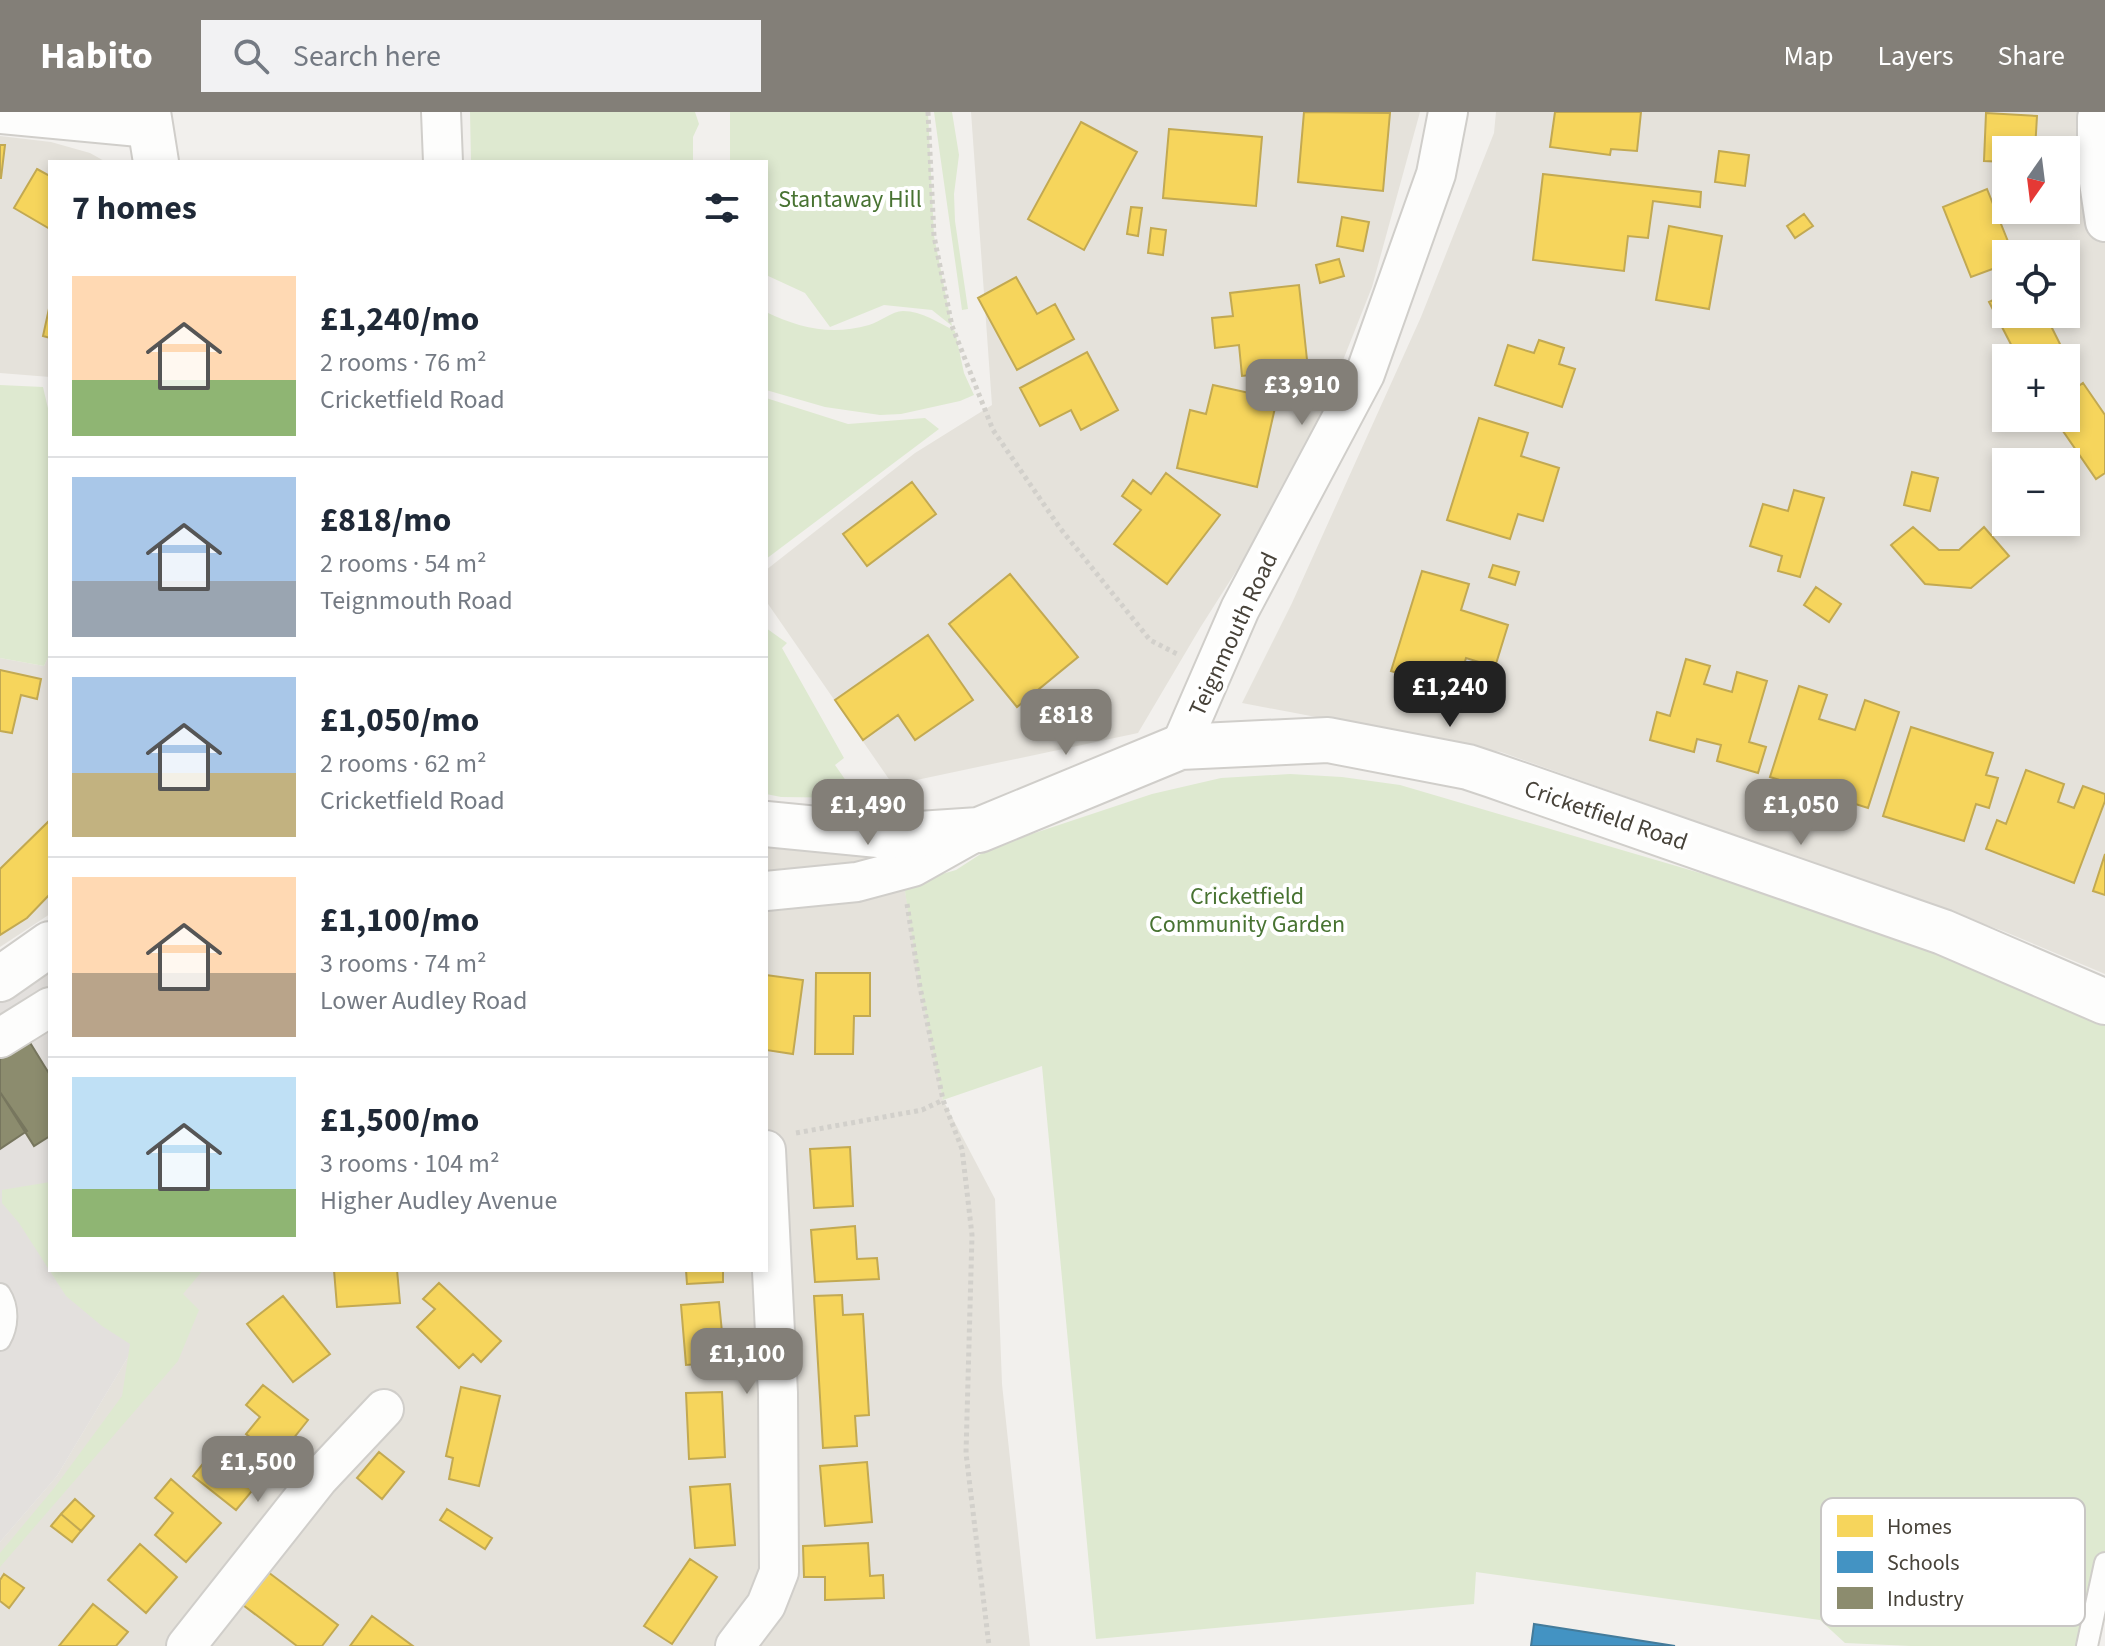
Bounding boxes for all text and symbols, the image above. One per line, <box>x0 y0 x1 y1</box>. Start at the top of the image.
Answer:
search box <box>201 20 761 92</box>
text: Habito <box>40 29 153 83</box>
icon: search <box>229 34 273 78</box>
text: Search here <box>293 35 441 78</box>
text: Map <box>1783 36 1833 76</box>
text: Layers <box>1877 36 1953 76</box>
text: Share <box>1997 36 2065 76</box>
north arrow <box>1992 136 2080 224</box>
map controls <box>1992 136 2080 536</box>
park label: Stantaway Hill <box>778 182 922 217</box>
text: 7 homes <box>72 184 197 233</box>
icon: filters <box>700 186 744 230</box>
button: locate <box>1992 240 2080 328</box>
text: £1,240/mo <box>320 295 480 344</box>
icon: home <box>136 308 232 404</box>
text: 2 rooms · 76 m² <box>320 344 487 381</box>
button: + <box>1992 344 2080 432</box>
pin: £3,910 <box>1237 359 1367 427</box>
text: £3,910 <box>1264 366 1340 403</box>
text: Cricketfield Road <box>320 381 505 418</box>
button: − <box>1992 448 2080 536</box>
text: £818/mo <box>320 496 451 545</box>
icon: home <box>136 509 232 605</box>
text: 2 rooms · 54 m² <box>320 545 487 582</box>
street label: Teignmouth Road <box>1180 546 1287 722</box>
text: Teignmouth Road <box>320 582 513 619</box>
pin: £1,240 <box>1385 661 1515 729</box>
text: £1,240 <box>1412 668 1488 705</box>
pin: £818 <box>1019 689 1113 757</box>
text: £1,050/mo <box>320 696 480 745</box>
text: £818 <box>1039 696 1093 733</box>
icon: home <box>136 709 232 805</box>
text: 2 rooms · 62 m² <box>320 745 487 782</box>
street label: Cricketfield Road <box>1520 771 1692 860</box>
pin: £1,490 <box>803 779 933 847</box>
pin: £1,050 <box>1736 779 1866 847</box>
text: Cricketfield Road <box>320 782 505 819</box>
text: £1,490 <box>830 786 906 823</box>
text: £1,050 <box>1763 786 1839 823</box>
park label: Cricketfield Community Garden <box>1149 879 1345 942</box>
text: £1,100/mo <box>320 896 480 945</box>
icon: home <box>136 909 232 1005</box>
text: 3 rooms · 74 m² <box>320 945 487 982</box>
text: Lower Audley Road <box>320 982 527 1019</box>
text: £1,500/mo <box>320 1096 480 1145</box>
icon: home <box>136 1109 232 1205</box>
text: 3 rooms · 104 m² <box>320 1145 499 1182</box>
text: Higher Audley Avenue <box>320 1182 557 1219</box>
pin: £1,100 <box>682 1328 812 1396</box>
text: £1,100 <box>709 1335 785 1372</box>
pin: £1,500 <box>193 1436 323 1504</box>
text: £1,500 <box>220 1443 296 1480</box>
legend <box>1821 1498 2085 1626</box>
text: Homes <box>1887 1511 1952 1543</box>
text: Schools <box>1887 1547 1959 1579</box>
text: Industry <box>1887 1583 1964 1615</box>

